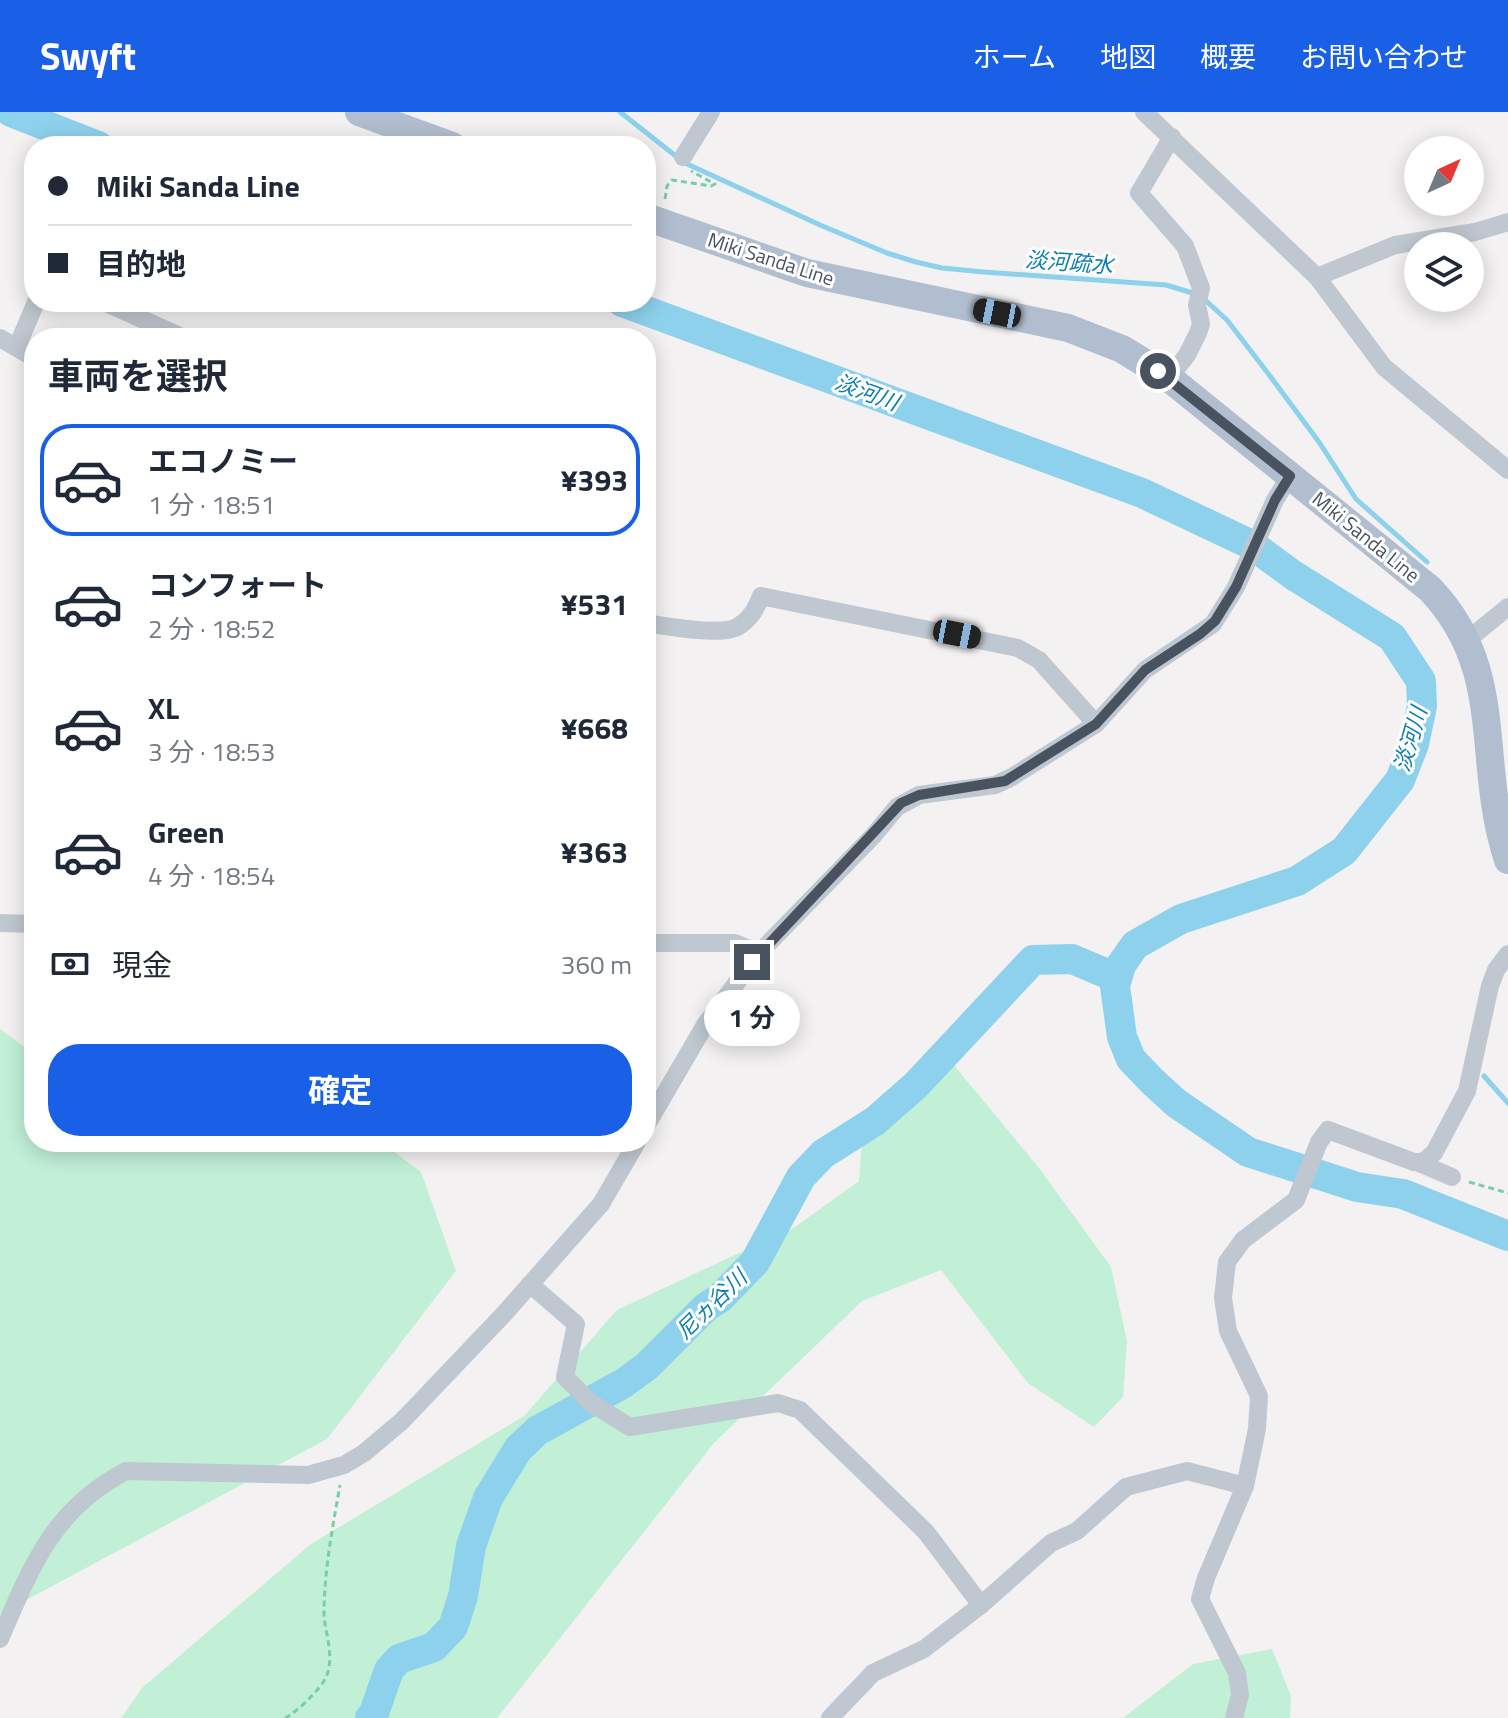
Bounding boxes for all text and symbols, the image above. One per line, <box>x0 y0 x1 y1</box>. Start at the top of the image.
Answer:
text: Swyft <box>40 27 136 85</box>
text: ホーム <box>973 35 1056 78</box>
text: 地図 <box>1100 35 1156 78</box>
text: 概要 <box>1200 35 1256 78</box>
text: お問い合わせ <box>1300 35 1468 78</box>
north arrow <box>1404 136 1484 216</box>
map controls <box>1404 136 1484 312</box>
text: Miki Sanda Line <box>96 163 300 209</box>
street label: Miki Sanda Line <box>704 224 838 293</box>
button: layers <box>1404 232 1484 312</box>
text: 目的地 <box>96 241 186 287</box>
water label: 淡河疏水 <box>1024 242 1116 282</box>
car <box>971 297 1023 329</box>
text: 車両を選択 <box>48 348 228 403</box>
route start <box>1140 353 1176 389</box>
water label: 淡河川 <box>830 365 906 420</box>
text: エコノミー <box>148 438 298 484</box>
icon: car <box>52 444 124 516</box>
text: ¥393 <box>561 457 628 503</box>
street label: Miki Sanda Line <box>1306 483 1427 590</box>
text: 1 分 · 18:51 <box>148 485 275 524</box>
text: コンフォート <box>148 562 327 608</box>
icon: car <box>52 568 124 640</box>
text: ¥531 <box>561 581 628 627</box>
text: 2 分 · 18:52 <box>148 609 275 648</box>
car <box>931 618 983 650</box>
text: XL <box>148 685 179 731</box>
icon: car <box>52 692 124 764</box>
water label: 淡河川 <box>1385 701 1436 775</box>
text: ¥668 <box>561 705 628 751</box>
text: 3 分 · 18:53 <box>148 732 275 771</box>
text: Green <box>148 809 225 855</box>
icon: car <box>52 816 124 888</box>
text: ¥363 <box>561 829 628 875</box>
text: 4 分 · 18:54 <box>148 856 275 895</box>
icon: cash <box>48 942 92 986</box>
text: 現金 <box>112 942 172 988</box>
route end <box>734 944 770 980</box>
text: 360 m <box>561 945 632 984</box>
callout: 1 分 <box>704 990 800 1046</box>
text: 1 分 <box>729 998 775 1037</box>
button: 確定 <box>48 1044 632 1136</box>
water label: 尼ヵ谷川 <box>668 1260 756 1347</box>

